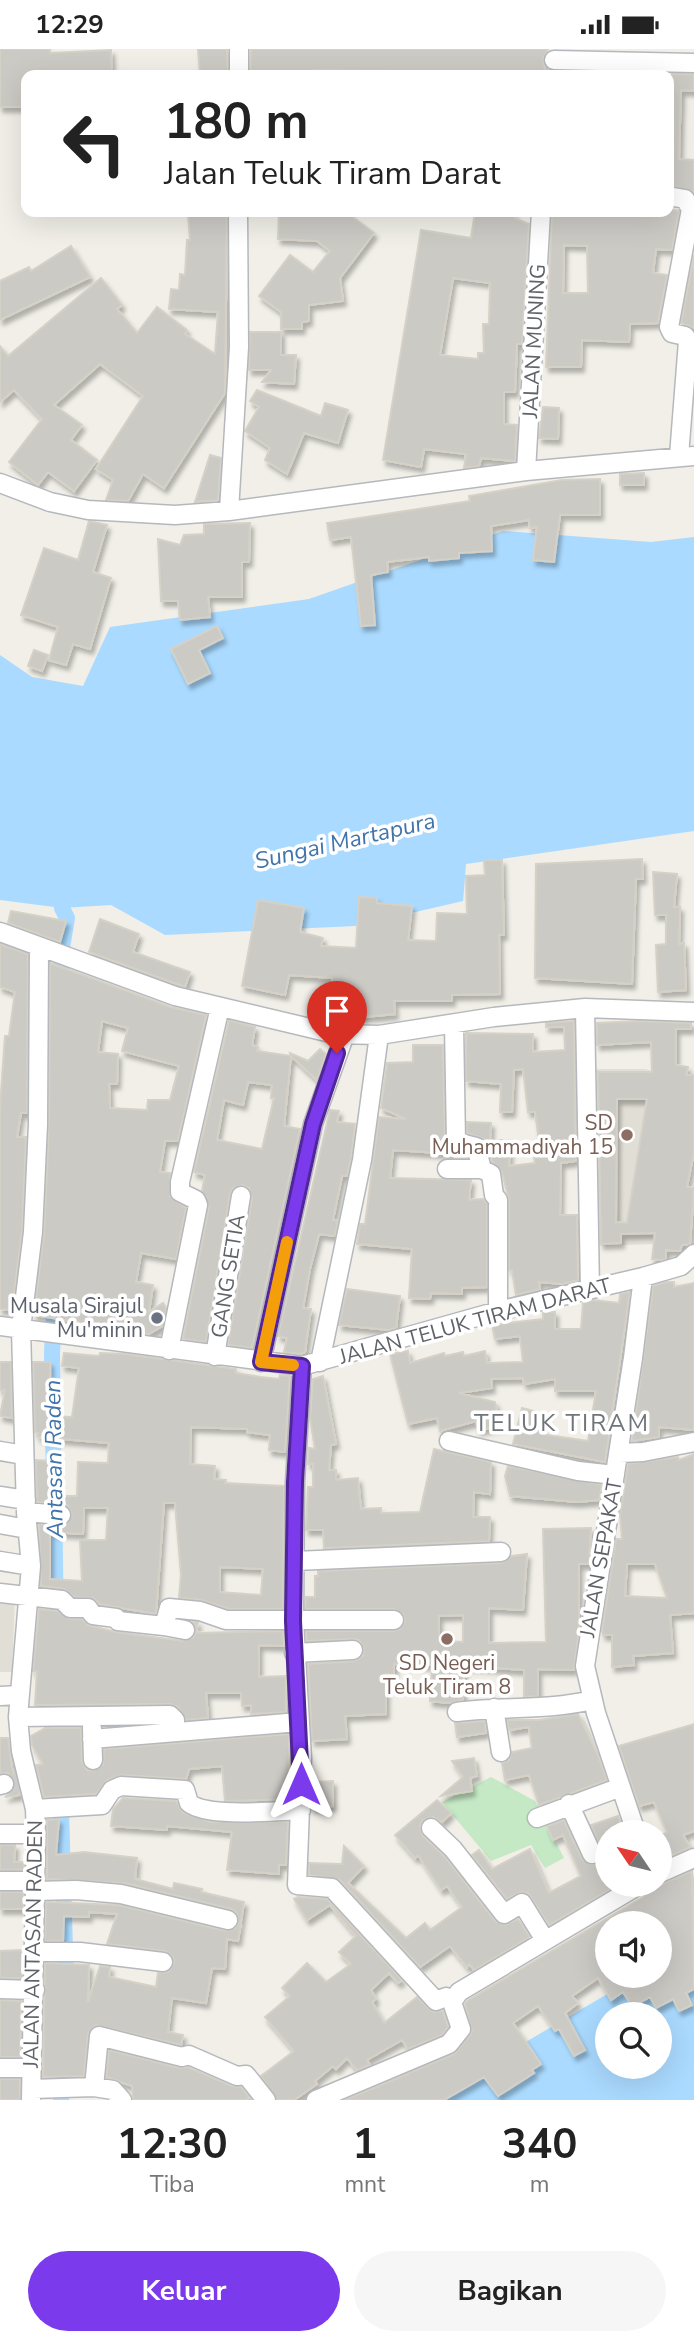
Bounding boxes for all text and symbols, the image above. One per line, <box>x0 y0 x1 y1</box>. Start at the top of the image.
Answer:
text: 12:29 <box>35 7 104 42</box>
text: 180 m <box>164 88 308 155</box>
icon: left <box>49 98 140 189</box>
text: Jalan Teluk Tiram Darat <box>164 152 500 195</box>
street label: JALAN MUNING <box>516 263 552 420</box>
water label: Sungai Martapura <box>252 805 438 877</box>
pin <box>307 981 367 1053</box>
icon: arrive <box>318 992 356 1030</box>
place label: SD Muhammadiyah 15 <box>432 1109 613 1161</box>
marker: SD Muhammadiyah 15 <box>619 1127 635 1143</box>
street label: GANG SETIA <box>204 1212 252 1340</box>
street label: JALAN TELUK TIRAM DARAT <box>335 1271 614 1371</box>
place label: Musala Sirajul Mu'minin <box>10 1292 144 1344</box>
marker: Musala Sirajul Mu'minin <box>149 1310 165 1326</box>
water label: Antasan Raden <box>37 1379 71 1540</box>
district label: TELUK TIRAM <box>474 1407 650 1439</box>
street label: JALAN SEPAKAT <box>573 1476 629 1640</box>
marker: SD Negeri Teluk Tiram 8 <box>439 1631 455 1647</box>
place label: SD Negeri Teluk Tiram 8 <box>383 1649 511 1701</box>
position arrow <box>264 1747 338 1821</box>
street label: JALAN ANTASAN RADEN <box>17 1820 49 2069</box>
north arrow <box>595 1820 672 1897</box>
map controls <box>595 1820 672 2079</box>
button: sound <box>595 1911 672 1988</box>
button: search <box>595 2002 672 2079</box>
text: 12:30 <box>117 2116 228 2173</box>
text: 1 <box>352 2116 377 2173</box>
text: 340 <box>502 2116 577 2173</box>
text: Tiba <box>150 2169 195 2200</box>
text: mnt <box>344 2169 385 2200</box>
text: m <box>530 2169 549 2200</box>
button: Keluar <box>28 2251 340 2331</box>
button: Bagikan <box>354 2251 666 2331</box>

